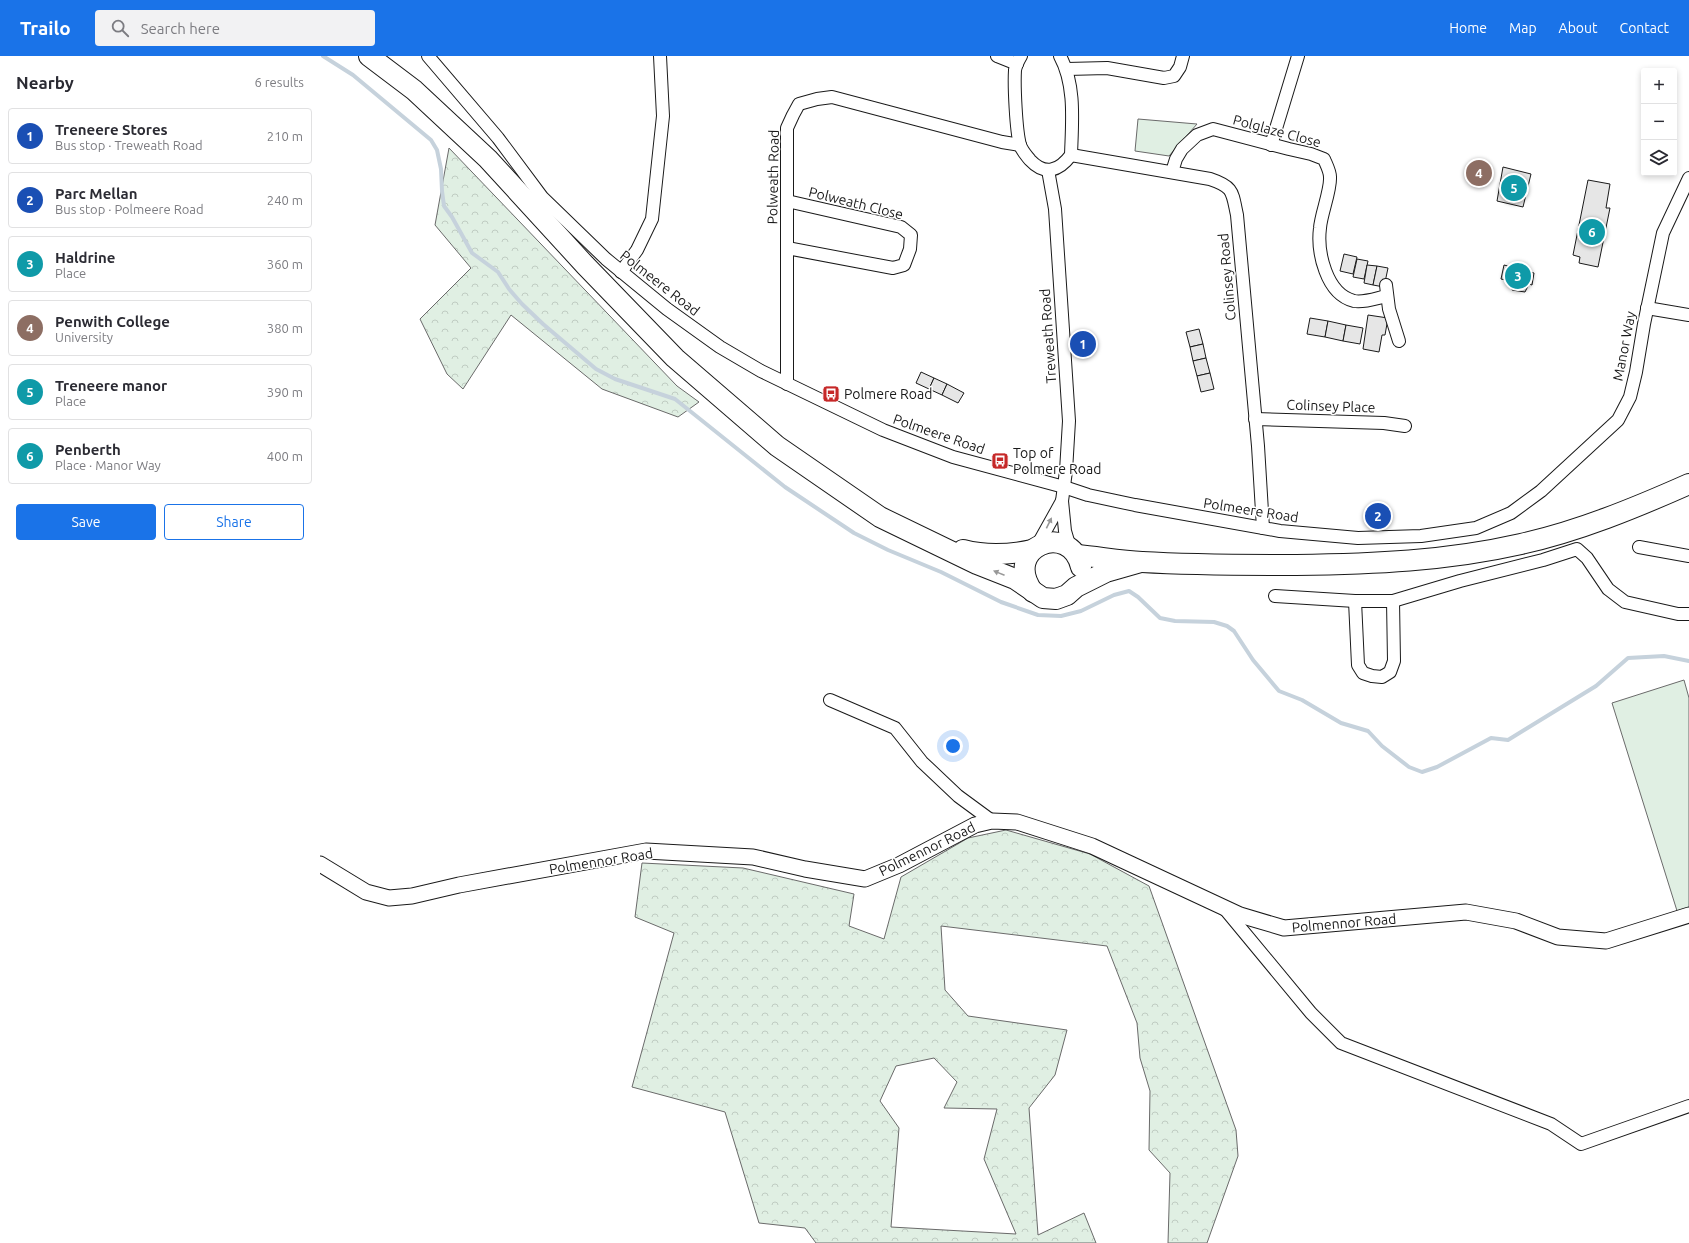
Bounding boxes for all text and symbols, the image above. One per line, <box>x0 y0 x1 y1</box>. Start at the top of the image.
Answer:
search box <box>95 10 375 46</box>
text: Trailo <box>20 17 71 39</box>
icon: search <box>109 17 131 39</box>
text: Search here <box>141 20 220 37</box>
text: Home <box>1449 20 1487 36</box>
text: Map <box>1509 20 1537 36</box>
text: About <box>1559 20 1598 36</box>
text: Contact <box>1620 20 1669 36</box>
map controls <box>1641 68 1677 176</box>
button: + <box>1641 68 1677 104</box>
text: Nearby <box>16 73 74 92</box>
text: 6 results <box>254 75 304 89</box>
button: − <box>1641 104 1677 140</box>
street label: Polglaze Close <box>1231 112 1323 150</box>
text: Treneere Stores <box>55 121 168 138</box>
text: 1 <box>26 129 34 143</box>
text: 210 m <box>267 129 303 143</box>
street label: Polweath Road <box>764 129 782 225</box>
text: Bus stop · Treweath Road <box>55 138 203 152</box>
button: layers <box>1641 140 1677 176</box>
pin: 4 <box>1466 158 1492 188</box>
pin: 5 <box>1501 173 1527 203</box>
street label: Polweath Close <box>807 184 905 222</box>
text: Parc Mellan <box>55 185 138 202</box>
text: 2 <box>26 193 34 207</box>
text: 240 m <box>267 193 303 207</box>
text: Bus stop · Polmeere Road <box>55 202 204 216</box>
pin: 6 <box>1579 217 1605 247</box>
street label: Colinsey Road <box>1215 233 1239 321</box>
street label: Polmeere Road <box>617 247 703 319</box>
text: Haldrine <box>55 249 115 266</box>
text: 3 <box>26 257 34 271</box>
text: 360 m <box>267 257 303 271</box>
pin: 3 <box>1505 261 1531 291</box>
text: Place <box>55 266 86 280</box>
street label: Treweath Road <box>1037 288 1059 384</box>
street label: Manor Way <box>1609 310 1639 382</box>
text: Penwith College <box>55 313 170 330</box>
text: 4 <box>26 321 34 335</box>
text: 380 m <box>267 321 303 335</box>
pin: 1 <box>1070 329 1096 359</box>
text: University <box>55 330 113 344</box>
text: Treneere manor <box>55 377 167 394</box>
bus stop icon: Polmere Road <box>821 384 841 404</box>
text: 5 <box>26 385 34 399</box>
text: 390 m <box>267 385 303 399</box>
place label: Polmere Road <box>844 386 932 402</box>
text: Place <box>55 394 86 408</box>
street label: Colinsey Place <box>1286 396 1376 416</box>
street label: Polmeere Road <box>891 411 987 457</box>
text: Penberth <box>55 441 121 458</box>
place label: Top of Polmere Road <box>1013 445 1101 477</box>
text: 6 <box>26 449 34 463</box>
text: 400 m <box>267 449 303 463</box>
bus stop icon: Top of Polmere Road <box>990 451 1010 471</box>
text: Place · Manor Way <box>55 458 161 472</box>
street label: Polmeere Road <box>1202 495 1300 525</box>
pin: 2 <box>1365 501 1391 531</box>
button: Save <box>16 504 156 540</box>
button: Share <box>164 504 304 540</box>
one-way arrow <box>1046 517 1052 529</box>
one-way arrow <box>993 569 1005 575</box>
your location <box>943 736 963 756</box>
street label: Polmennor Road <box>876 819 978 879</box>
street label: Polmennor Road <box>548 845 654 877</box>
street label: Polmennor Road <box>1291 910 1397 936</box>

